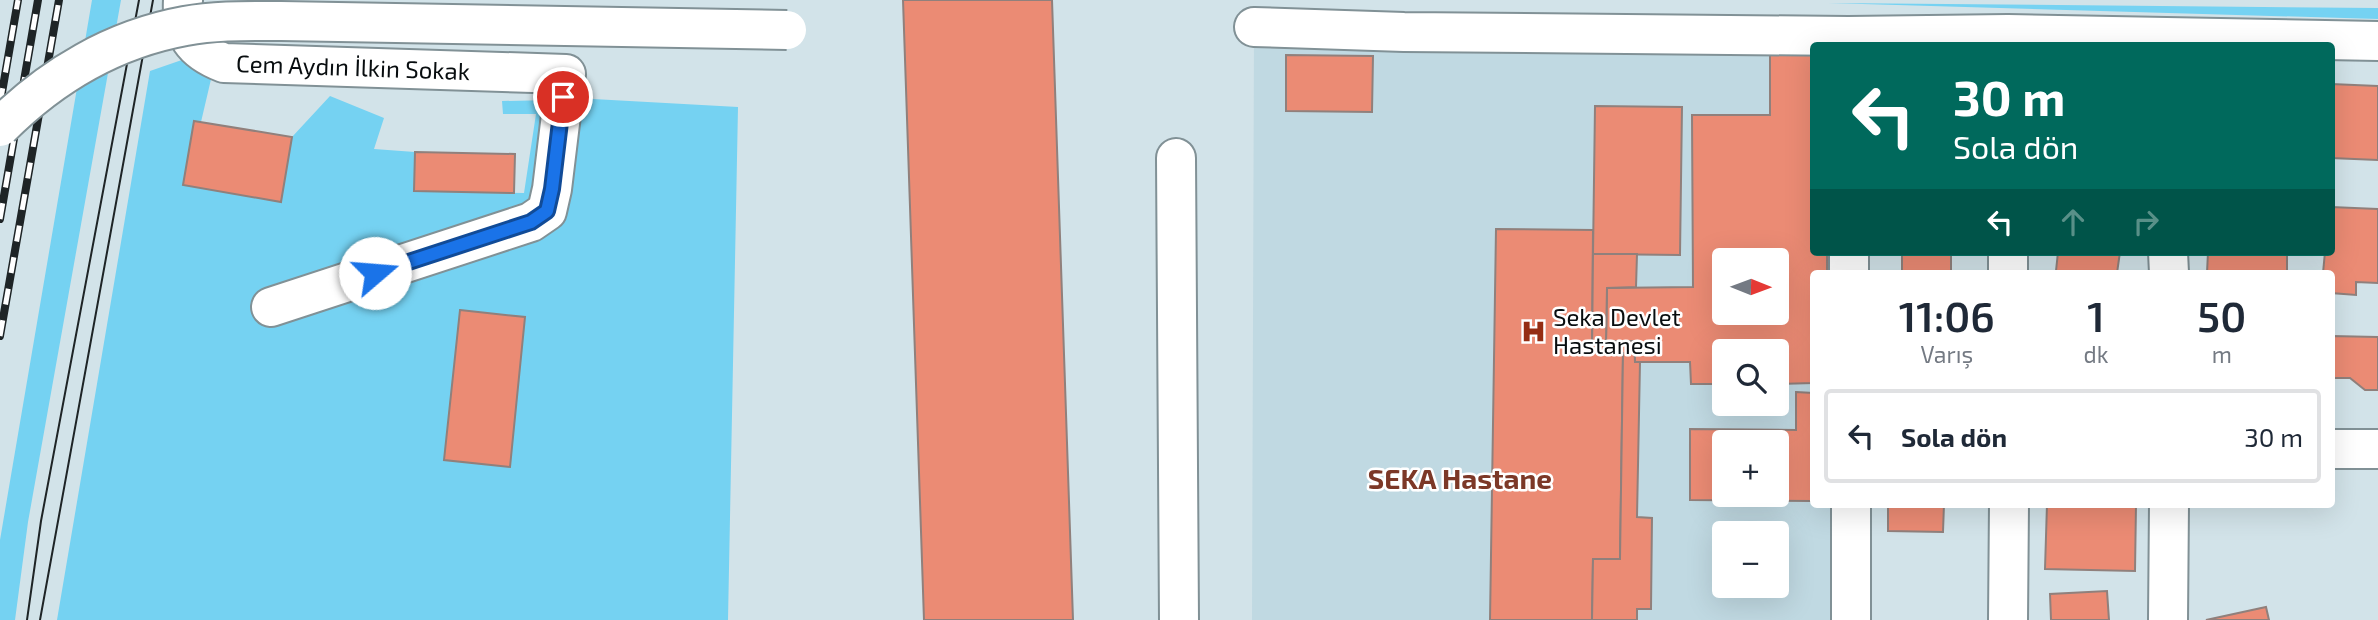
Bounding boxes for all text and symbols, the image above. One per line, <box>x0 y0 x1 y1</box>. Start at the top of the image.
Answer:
street label: Cem Aydın İlkin Sokak <box>236 48 471 85</box>
pin <box>533 67 593 127</box>
text: 30 m <box>1953 67 2065 126</box>
icon: left <box>1838 70 1929 161</box>
icon: arrive <box>544 78 582 116</box>
text: Sola dön <box>1953 127 2078 165</box>
icon: left <box>1981 203 2019 241</box>
icon: ahead <box>2054 203 2092 241</box>
icon: right <box>2127 203 2165 241</box>
position arrow <box>338 236 412 310</box>
north arrow <box>1712 248 1788 326</box>
map controls <box>1712 248 1789 598</box>
text: 11:06 <box>1899 290 1995 340</box>
text: 1 <box>2087 290 2105 340</box>
text: 50 <box>2197 290 2246 340</box>
place label: Seka Devlet Hastanesi <box>1553 302 1681 359</box>
hospital icon: Seka Devlet Hastanesi <box>1519 318 1547 346</box>
button: search <box>1712 339 1789 416</box>
text: Varış <box>1920 340 1973 368</box>
text: dk <box>2084 340 2108 368</box>
text: m <box>2212 340 2232 368</box>
icon: left <box>1842 417 1880 455</box>
text: Sola dön <box>1901 421 2007 452</box>
text: 30 m <box>2244 421 2303 452</box>
button: + <box>1712 430 1789 507</box>
district label: SEKA Hastane <box>1368 461 1552 495</box>
button: − <box>1712 521 1789 598</box>

